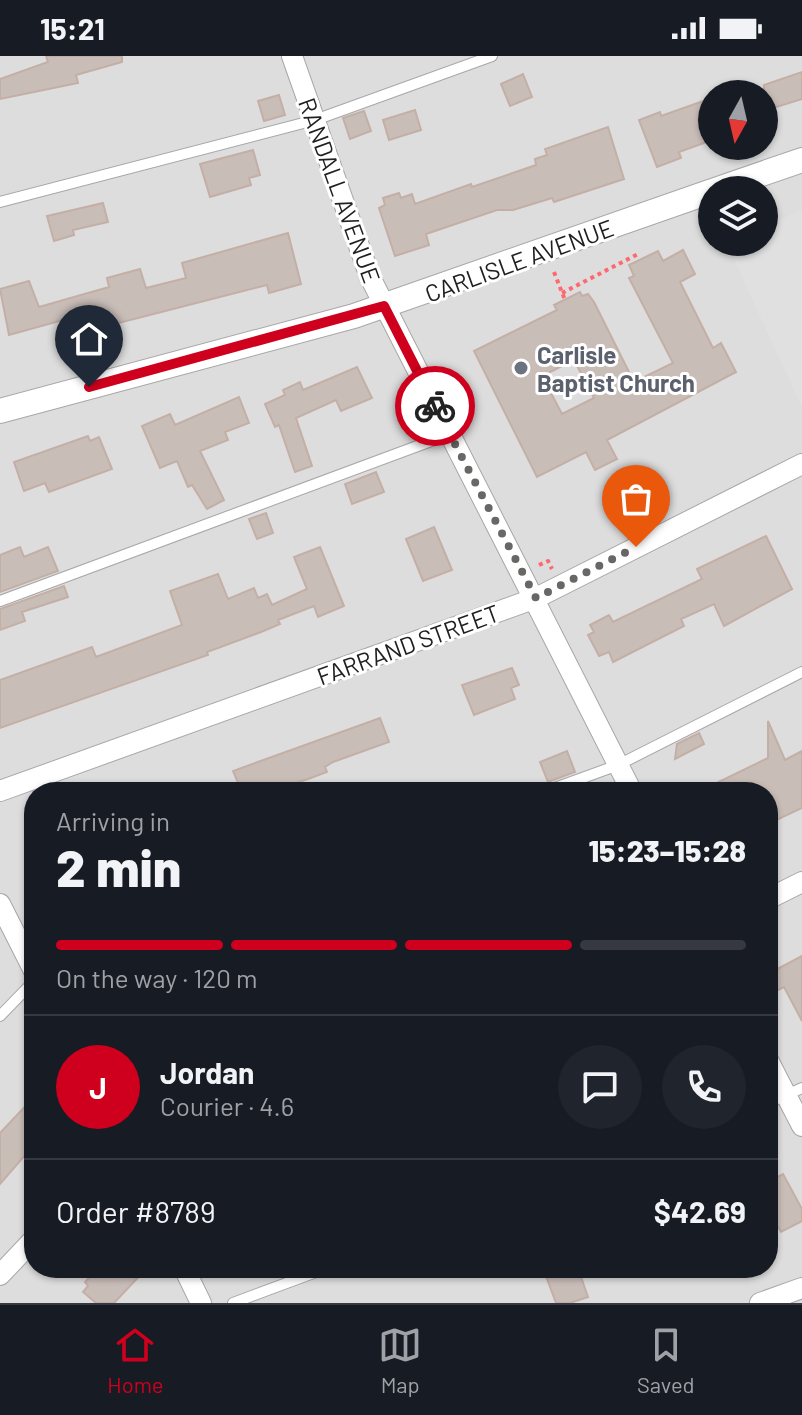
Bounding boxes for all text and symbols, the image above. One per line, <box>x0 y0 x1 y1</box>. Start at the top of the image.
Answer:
text: 15:21 <box>40 10 105 46</box>
north arrow <box>698 80 778 160</box>
map controls <box>698 80 778 256</box>
street label: RANDALL AVENUE <box>293 93 387 287</box>
button: layers <box>698 176 778 256</box>
street label: CARLISLE AVENUE <box>421 212 617 308</box>
pin <box>55 305 123 387</box>
icon: home <box>67 317 111 361</box>
place label: Carlisle Baptist Church <box>537 340 695 397</box>
marker: Carlisle Baptist Church <box>512 359 530 377</box>
courier <box>395 366 475 446</box>
icon: bike <box>413 384 457 428</box>
pin <box>602 465 670 547</box>
icon: bag <box>614 477 658 521</box>
street label: FARRAND STREET <box>313 598 503 690</box>
text: Arriving in <box>56 805 170 836</box>
text: 15:23–15:28 <box>588 832 746 868</box>
text: 2 min <box>56 835 181 897</box>
text: On the way · 120 m <box>56 962 258 993</box>
button: chat <box>558 1045 642 1129</box>
button: phone <box>662 1045 746 1129</box>
text: Jordan <box>160 1054 255 1090</box>
text: J <box>89 1069 107 1105</box>
text: Courier · 4.6 <box>160 1090 294 1121</box>
text: Order #8789 <box>56 1193 216 1229</box>
text: $42.69 <box>654 1193 746 1229</box>
tab: Home <box>107 1323 164 1397</box>
tab: Map <box>378 1323 422 1397</box>
tab: Saved <box>637 1323 695 1397</box>

